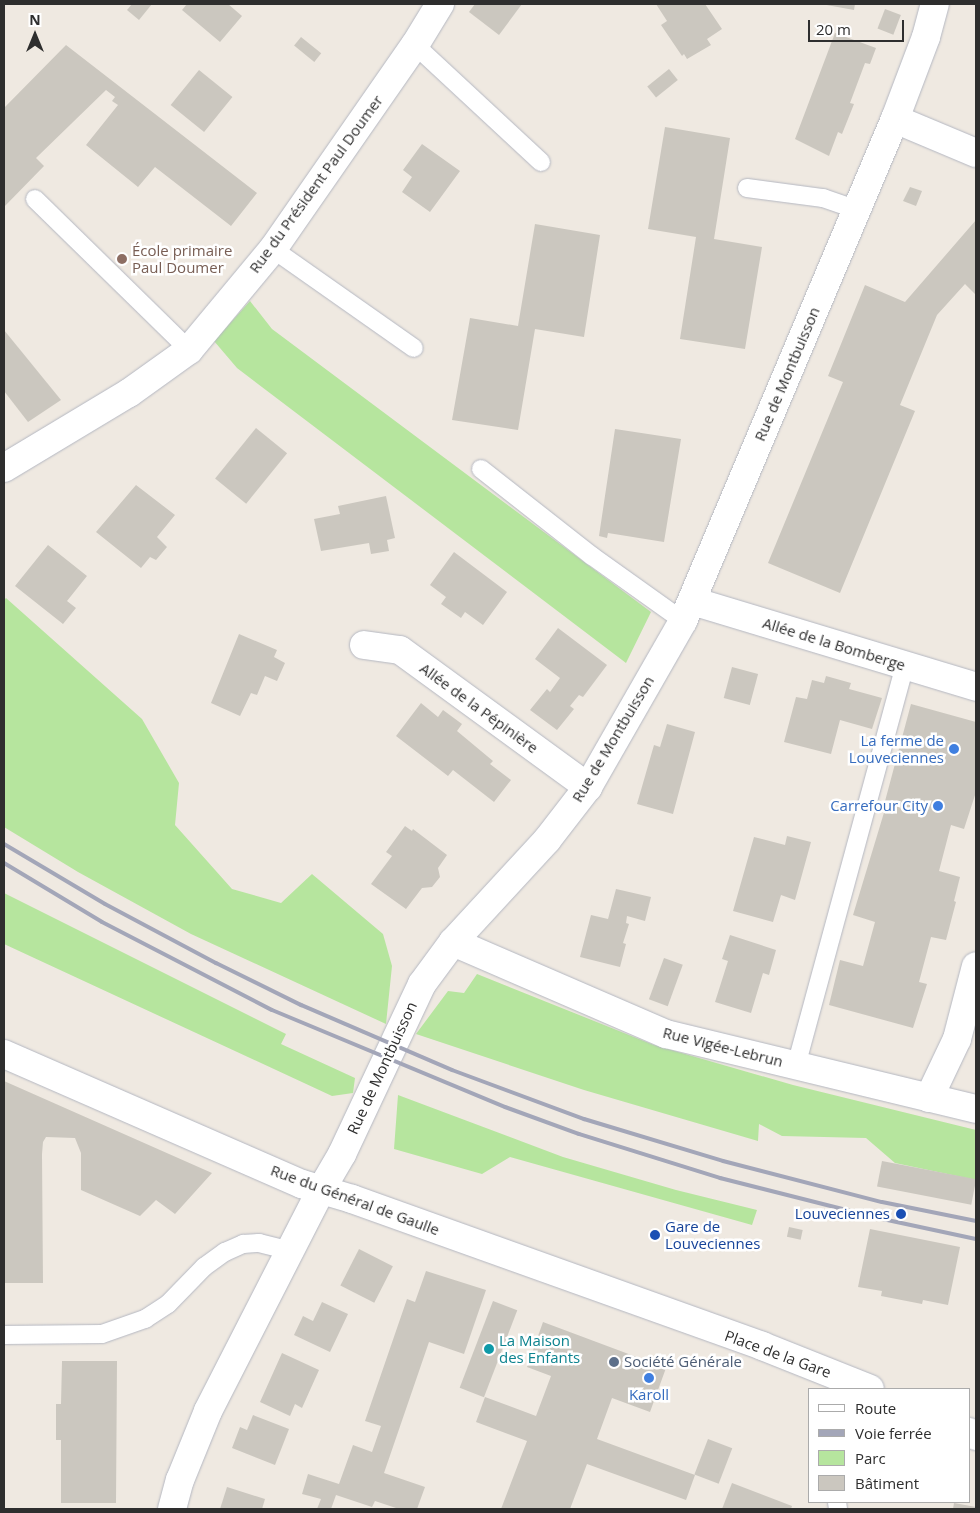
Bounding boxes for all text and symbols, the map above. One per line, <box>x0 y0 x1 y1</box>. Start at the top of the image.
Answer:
north arrow <box>10 10 60 60</box>
text: N <box>29 10 41 29</box>
scale bar <box>810 10 906 42</box>
text: 20 m <box>816 19 851 39</box>
street label: Rue du Président Paul Doumer <box>245 92 387 276</box>
place label: École primaire Paul Doumer <box>132 241 232 276</box>
marker: École primaire Paul Doumer <box>116 253 128 265</box>
street label: Rue de Montbuisson <box>751 304 823 444</box>
street label: Allée de la Bomberge <box>761 614 907 674</box>
street label: Allée de la Pépinière <box>416 659 542 757</box>
street label: Rue de Montbuisson <box>568 673 658 805</box>
place label: La ferme de Louveciennes <box>849 731 944 766</box>
marker: La ferme de Louveciennes <box>948 743 960 755</box>
place label: Carrefour City <box>830 797 928 815</box>
marker: Carrefour City <box>932 800 944 812</box>
street label: Rue de Montbuisson <box>343 999 421 1137</box>
street label: Rue Vigée-Lebrun <box>661 1023 785 1071</box>
street label: Rue du Général de Gaulle <box>268 1161 442 1239</box>
place label: Louveciennes <box>795 1205 890 1223</box>
marker: Louveciennes <box>894 1207 908 1221</box>
place label: Gare de Louveciennes <box>665 1217 760 1252</box>
marker: Gare de Louveciennes <box>649 1229 661 1241</box>
street label: Place de la Gare <box>722 1326 834 1382</box>
place label: La Maison des Enfants <box>499 1331 580 1366</box>
marker: La Maison des Enfants <box>483 1343 495 1355</box>
place label: Société Générale <box>624 1353 742 1371</box>
marker: Société Générale <box>608 1356 620 1368</box>
marker: Karoll <box>643 1372 655 1384</box>
place label: Karoll <box>629 1386 669 1404</box>
legend <box>808 1388 970 1503</box>
text: Route <box>855 1398 896 1418</box>
text: Voie ferrée <box>855 1423 932 1443</box>
text: Parc <box>855 1448 886 1468</box>
text: Bâtiment <box>855 1473 919 1493</box>

